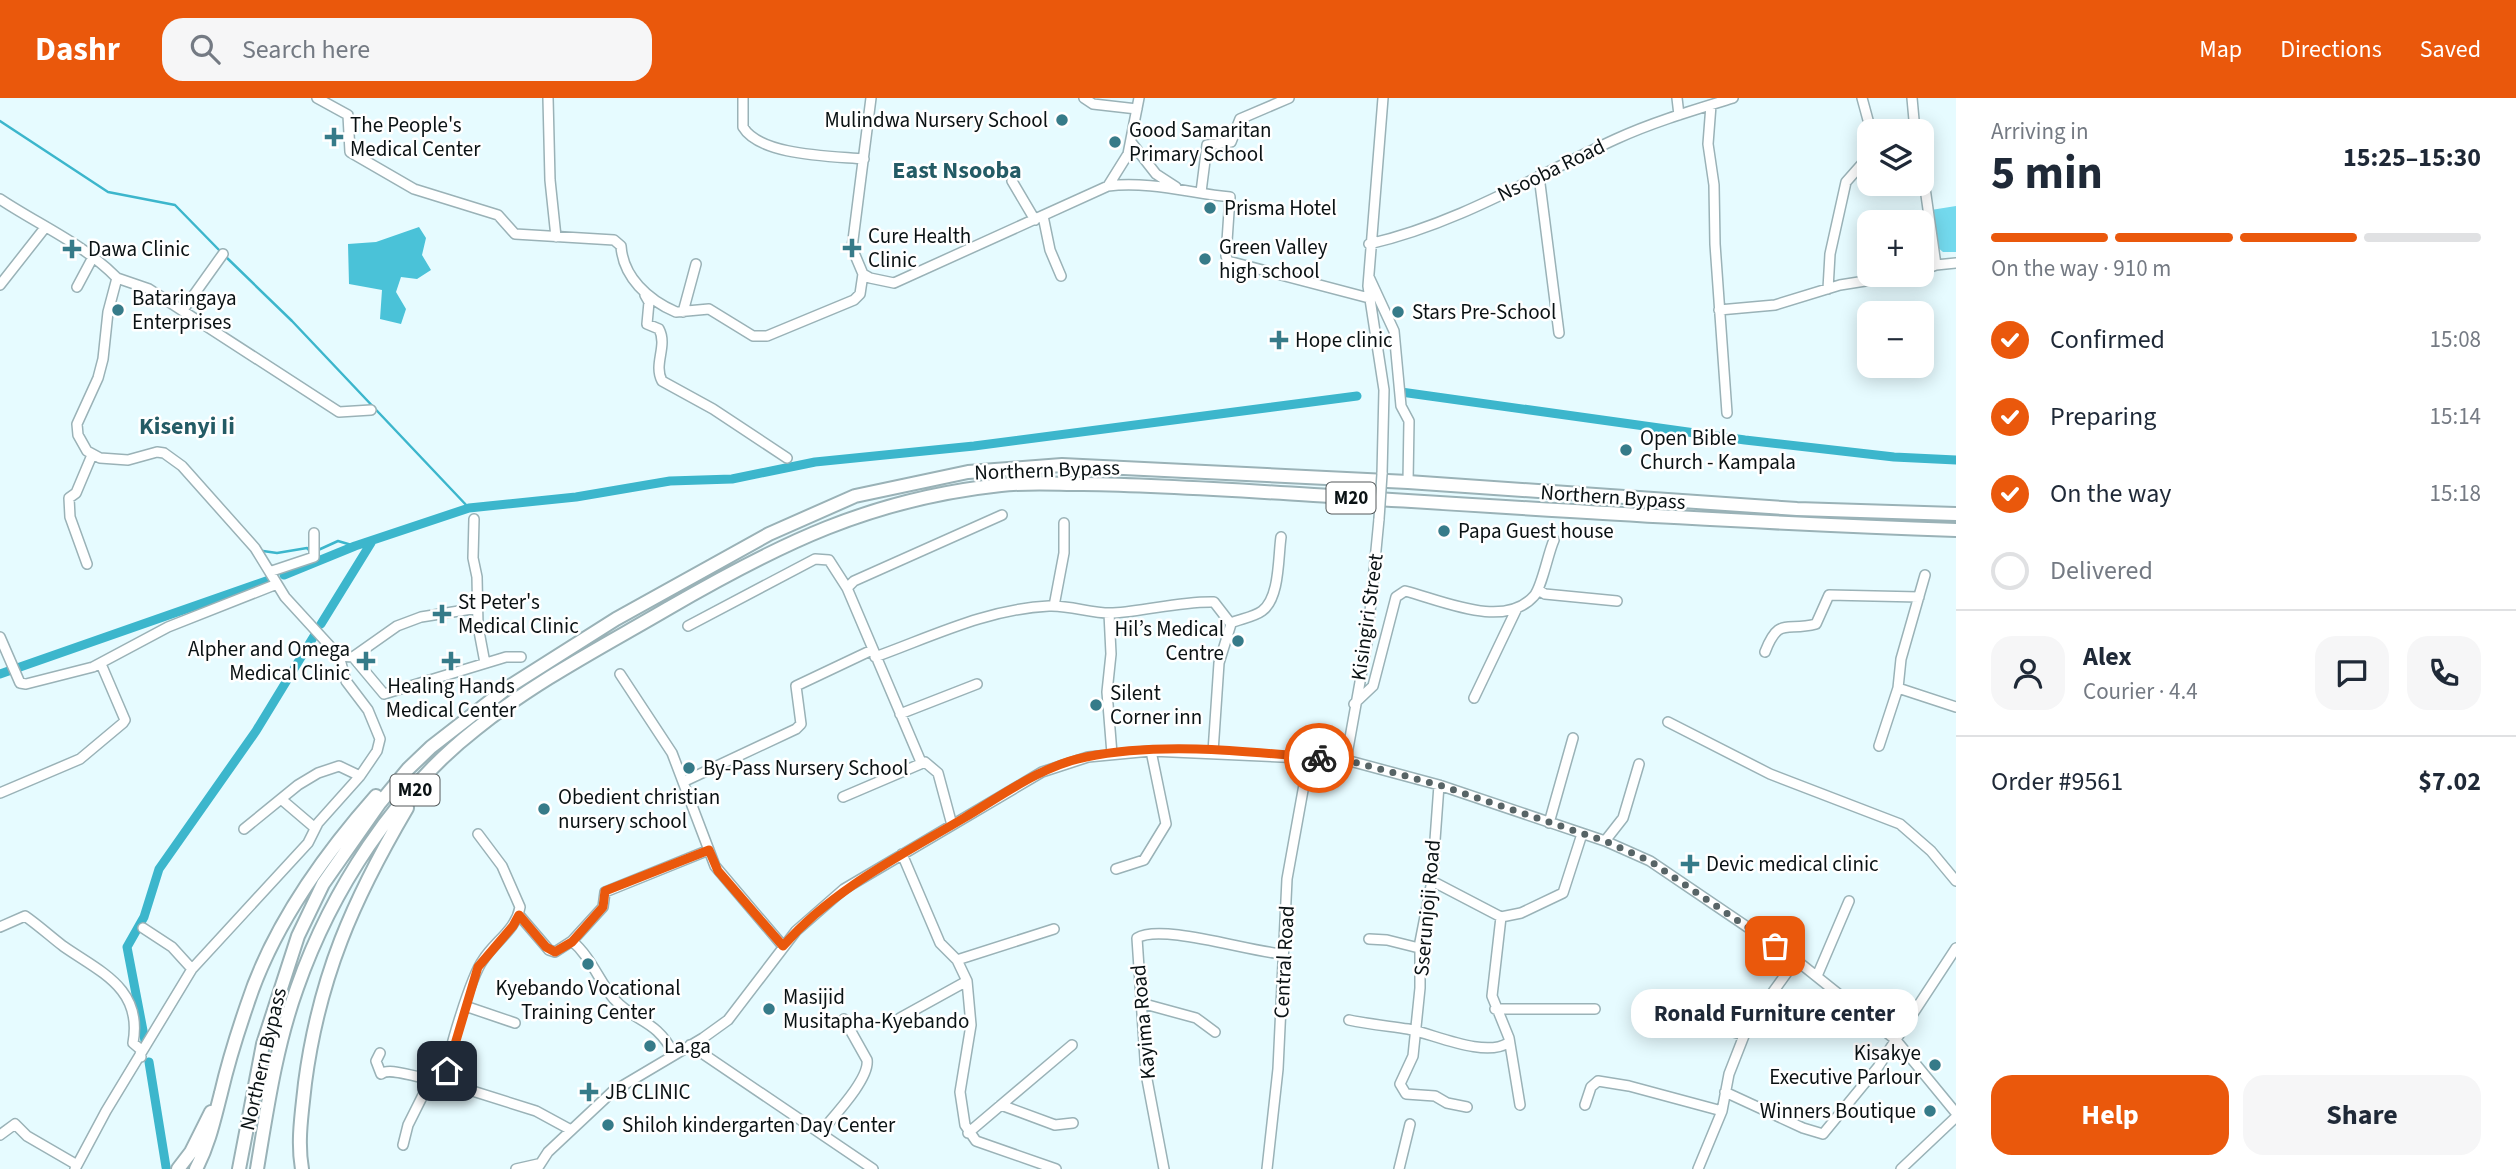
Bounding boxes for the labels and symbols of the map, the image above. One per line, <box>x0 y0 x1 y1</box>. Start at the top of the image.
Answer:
place label: Mulindwa Nursery School <box>824 105 1048 135</box>
place label: The People's Medical Center <box>350 110 481 164</box>
marker: Mulindwa Nursery School <box>1054 112 1070 128</box>
place label: Good Samaritan Primary School <box>1129 115 1272 169</box>
marker: The People's Medical Center <box>324 127 344 147</box>
street label: Nsooba Road <box>1492 131 1610 209</box>
marker: Good Samaritan Primary School <box>1107 134 1123 150</box>
district label: East Nsooba <box>892 153 1022 188</box>
place label: Prisma Hotel <box>1224 193 1337 223</box>
marker: Prisma Hotel <box>1202 200 1218 216</box>
place label: Cure Health Clinic <box>868 221 971 275</box>
place label: Green Valley high school <box>1219 232 1328 286</box>
place label: Dawa Clinic <box>88 234 190 264</box>
marker: Cure Health Clinic <box>842 238 862 258</box>
marker: Dawa Clinic <box>62 239 82 259</box>
marker: Green Valley high school <box>1197 251 1213 267</box>
place label: Bataringaya Enterprises <box>132 283 237 337</box>
place label: Stars Pre-School <box>1412 297 1556 327</box>
marker: Bataringaya Enterprises <box>110 302 126 318</box>
marker: Stars Pre-School <box>1390 304 1406 320</box>
place label: Hope clinic <box>1295 325 1393 355</box>
marker: Hope clinic <box>1269 330 1289 350</box>
district label: Kisenyi Ii <box>139 409 235 444</box>
place label: Open Bible Church - Kampala <box>1640 423 1796 477</box>
marker: Open Bible Church - Kampala <box>1618 442 1634 458</box>
street label: Northern Bypass <box>974 452 1120 488</box>
street label: Northern Bypass <box>1539 477 1687 517</box>
road number: M20 <box>1326 482 1376 514</box>
place label: Papa Guest house <box>1458 516 1614 546</box>
marker: Papa Guest house <box>1436 523 1452 539</box>
street label: Kisingiri Street <box>1343 552 1391 682</box>
place label: St Peter's Medical Clinic <box>458 587 579 641</box>
marker: St Peter's Medical Clinic <box>432 604 452 624</box>
place label: Hil’s Medical Centre <box>1114 614 1224 668</box>
marker: Hil’s Medical Centre <box>1230 633 1246 649</box>
place label: Alpher and Omega Medical Clinic <box>188 634 350 688</box>
marker: Alpher and Omega Medical Clinic <box>356 651 376 671</box>
marker: Healing Hands Medical Center <box>441 651 461 671</box>
place label: Healing Hands Medical Center <box>386 671 517 725</box>
place label: Silent Corner inn <box>1110 678 1202 732</box>
marker: Silent Corner inn <box>1088 697 1104 713</box>
courier <box>1284 723 1354 793</box>
place label: By-Pass Nursery School <box>703 753 908 783</box>
marker: By-Pass Nursery School <box>681 760 697 776</box>
road number: M20 <box>390 775 440 806</box>
place label: Obedient christian nursery school <box>558 782 720 836</box>
marker: Obedient christian nursery school <box>536 801 552 817</box>
street label: Sserunjoji Road <box>1406 839 1448 977</box>
place label: Devic medical clinic <box>1706 849 1879 879</box>
marker: Devic medical clinic <box>1680 854 1700 874</box>
street label: Central Road <box>1266 905 1302 1019</box>
pin <box>1745 916 1805 976</box>
marker: Kyebando Vocational Training Center <box>580 956 596 972</box>
street label: Kayima Road <box>1123 963 1163 1081</box>
place label: Kyebando Vocational Training Center <box>495 973 681 1027</box>
place label: Masijid Musitapha-Kyebando <box>783 982 969 1036</box>
street label: Northern Bypass <box>232 985 294 1133</box>
callout: Ronald Furniture center <box>1632 988 1918 1037</box>
marker: Masijid Musitapha-Kyebando <box>761 1001 777 1017</box>
place label: La.ga <box>664 1031 711 1061</box>
marker: La.ga <box>642 1038 658 1054</box>
place label: Kisakye Executive Parlour <box>1769 1038 1922 1092</box>
pin <box>417 1041 477 1101</box>
marker: Kisakye Executive Parlour <box>1927 1057 1943 1073</box>
place label: JB CLINIC <box>605 1077 690 1107</box>
marker: JB CLINIC <box>579 1082 599 1102</box>
place label: Winners Boutique <box>1760 1096 1916 1126</box>
marker: Winners Boutique <box>1922 1103 1938 1119</box>
place label: Shiloh kindergarten Day Center <box>622 1110 896 1140</box>
marker: Shiloh kindergarten Day Center <box>600 1117 616 1133</box>

